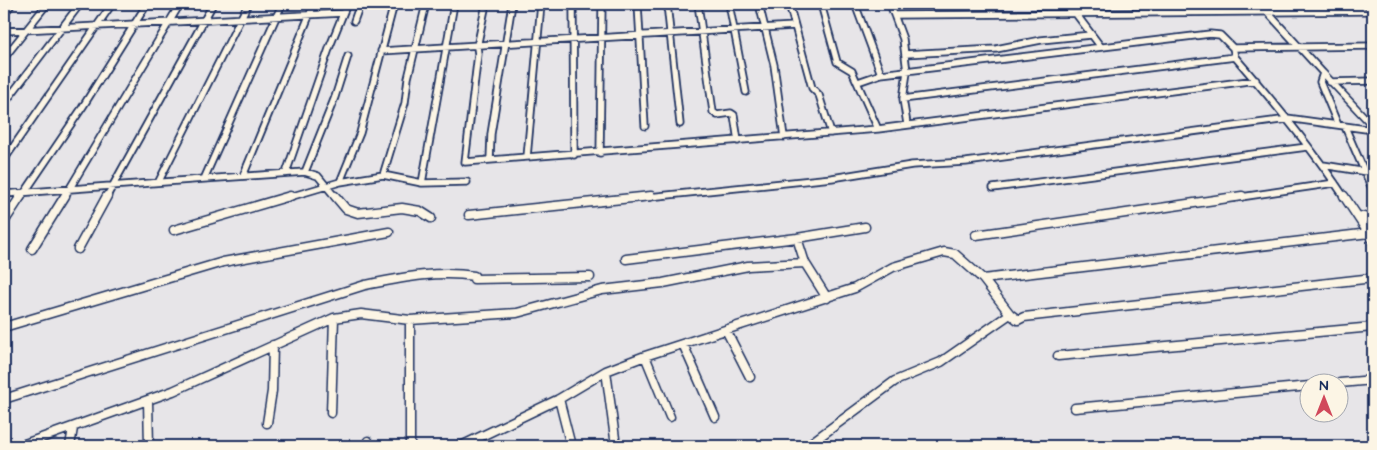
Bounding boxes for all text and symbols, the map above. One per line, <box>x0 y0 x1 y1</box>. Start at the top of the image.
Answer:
north arrow <box>1300 372 1350 422</box>
text: N <box>1320 376 1329 396</box>

